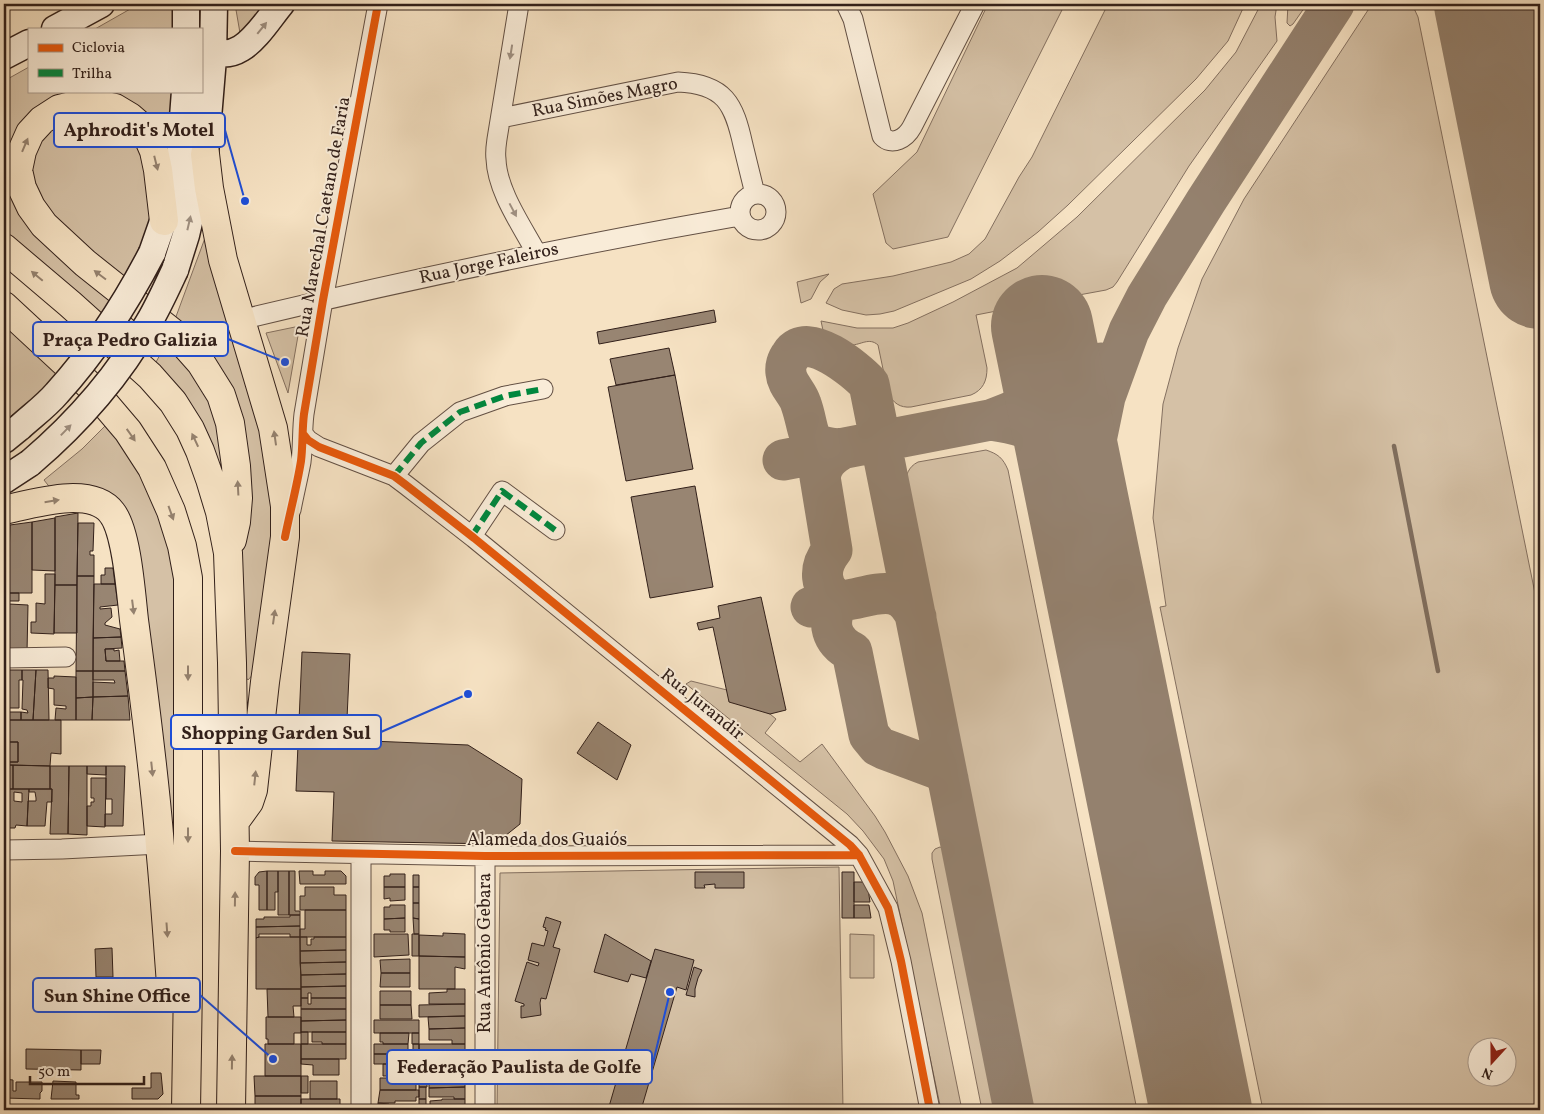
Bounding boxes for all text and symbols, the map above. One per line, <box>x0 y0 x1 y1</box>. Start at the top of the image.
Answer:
one-way arrow <box>256 22 267 35</box>
legend <box>28 28 202 92</box>
text: Ciclovia <box>72 38 125 59</box>
one-way arrow <box>507 44 515 60</box>
text: Trilha <box>72 64 112 85</box>
street label: Rua Simões Magro <box>530 72 680 124</box>
street label: Rua Marechal Caetano de Faria <box>291 95 357 339</box>
callout: Aphrodit's Motel <box>54 113 225 147</box>
text: Aphrodit's Motel <box>64 118 214 144</box>
one-way arrow <box>22 138 30 152</box>
one-way arrow <box>152 155 160 170</box>
one-way arrow <box>509 203 518 216</box>
one-way arrow <box>185 216 193 231</box>
street label: Rua Jorge Faleiros <box>417 237 561 291</box>
one-way arrow <box>94 269 107 280</box>
one-way arrow <box>31 270 44 281</box>
callout: Praça Pedro Galizia <box>33 322 228 356</box>
text: Praça Pedro Galizia <box>42 328 218 354</box>
one-way arrow <box>60 424 72 436</box>
one-way arrow <box>126 428 136 442</box>
one-way arrow <box>271 430 279 446</box>
one-way arrow <box>191 433 199 447</box>
one-way arrow <box>233 480 241 496</box>
one-way arrow <box>44 496 60 504</box>
one-way arrow <box>168 505 175 520</box>
one-way arrow <box>129 600 137 616</box>
one-way arrow <box>271 608 279 624</box>
street label: Rua Jurandir <box>655 663 750 747</box>
one-way arrow <box>184 665 192 681</box>
callout: Shopping Garden Sul <box>171 715 381 749</box>
text: Shopping Garden Sul <box>181 721 371 747</box>
one-way arrow <box>148 761 156 777</box>
one-way arrow <box>251 770 259 786</box>
one-way arrow <box>184 827 192 843</box>
street label: Alameda dos Guaiós <box>467 828 627 853</box>
street label: Rua Antônio Gebara <box>473 873 498 1033</box>
one-way arrow <box>231 891 239 907</box>
one-way arrow <box>163 923 171 939</box>
callout: Sun Shine Office <box>33 978 200 1012</box>
text: Sun Shine Office <box>44 984 191 1010</box>
north arrow <box>1466 1036 1516 1086</box>
callout: Federação Paulista de Golfe <box>387 1050 652 1084</box>
one-way arrow <box>228 1053 236 1069</box>
scale bar <box>30 1054 144 1086</box>
text: Federação Paulista de Golfe <box>397 1055 642 1081</box>
text: 50 m <box>38 1062 70 1083</box>
text: N <box>1480 1062 1496 1083</box>

